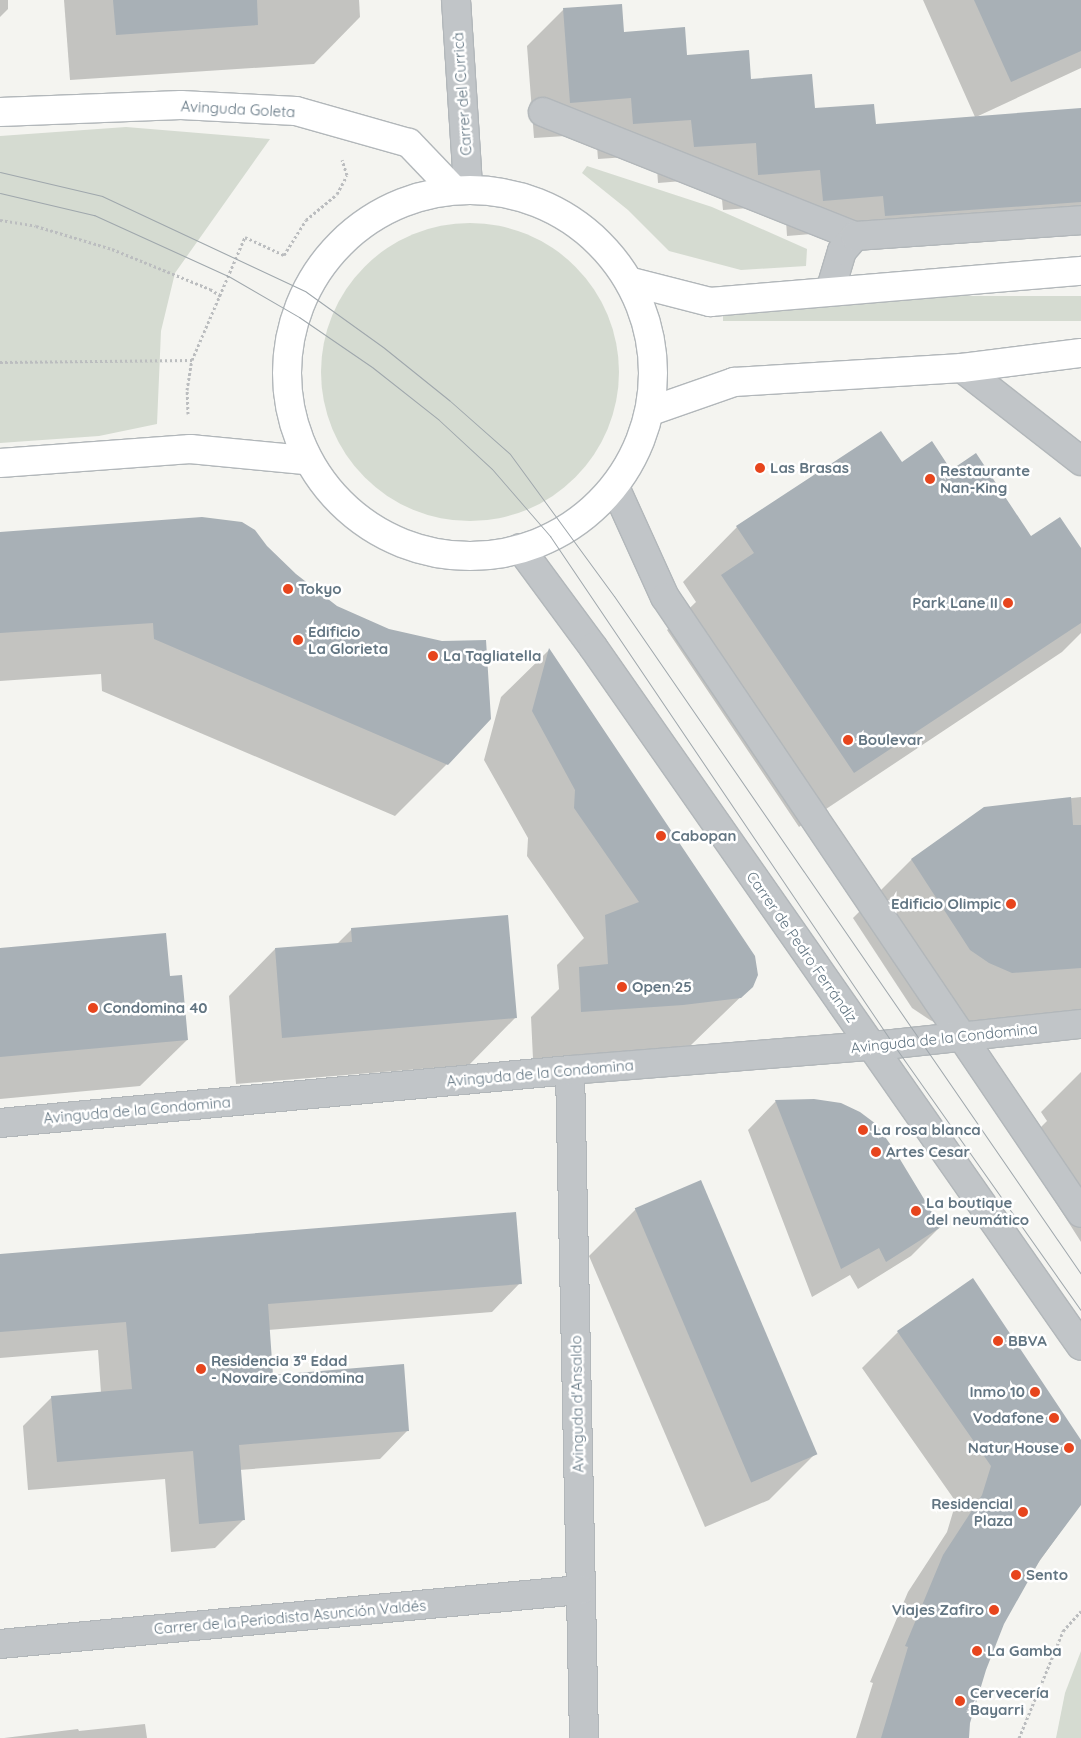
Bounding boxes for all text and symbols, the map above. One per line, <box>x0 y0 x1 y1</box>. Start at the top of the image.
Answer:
street label: Carrer del Curricà <box>449 32 475 156</box>
street label: Avinguda Goleta <box>180 97 296 121</box>
place label: Las Brasas <box>770 459 849 477</box>
place label: Restaurante Nan-King <box>940 461 1030 496</box>
marker: Las Brasas <box>754 462 766 474</box>
marker: Restaurante Nan-King <box>924 473 936 485</box>
place label: Tokyo <box>298 580 342 598</box>
marker: Tokyo <box>282 583 294 595</box>
place label: Park Lane II <box>912 594 998 612</box>
marker: Park Lane II <box>1002 597 1014 609</box>
place label: Edificio La Glorieta <box>308 622 388 657</box>
marker: Edificio La Glorieta <box>292 634 304 646</box>
place label: La Tagliatella <box>443 647 541 665</box>
marker: La Tagliatella <box>427 650 439 662</box>
place label: Boulevar <box>858 731 923 749</box>
marker: Boulevar <box>842 734 854 746</box>
place label: Cabopan <box>671 827 736 845</box>
marker: Cabopan <box>655 830 667 842</box>
street label: Carrer de Pedro Ferrándiz <box>743 868 861 1026</box>
place label: Edificio Olimpic <box>891 895 1001 913</box>
marker: Edificio Olimpic <box>1005 898 1017 910</box>
place label: Open 25 <box>632 978 692 996</box>
marker: Open 25 <box>616 981 628 993</box>
place label: Condomina 40 <box>103 999 207 1017</box>
marker: Condomina 40 <box>87 1002 99 1014</box>
street label: Avinguda de la Condomina <box>850 1019 1038 1057</box>
street label: Avinguda de la Condomina <box>446 1056 634 1090</box>
street label: Avinguda de la Condomina <box>43 1093 231 1127</box>
place label: La rosa blanca <box>873 1121 981 1139</box>
marker: La rosa blanca <box>857 1124 869 1136</box>
place label: Artes Cesar <box>886 1143 970 1161</box>
marker: Artes Cesar <box>870 1146 882 1158</box>
place label: La boutique del neumático <box>926 1193 1029 1228</box>
marker: La boutique del neumático <box>910 1205 922 1217</box>
place label: BBVA <box>1008 1332 1047 1350</box>
street label: Avinguda d'Ansaldo <box>567 1335 587 1473</box>
marker: BBVA <box>992 1335 1004 1347</box>
place label: Residencia 3ª Edad - Novaire Condomina <box>211 1351 364 1386</box>
marker: Residencia 3ª Edad - Novaire Condomina <box>195 1363 207 1375</box>
place label: Inmo 10 <box>970 1383 1025 1401</box>
marker: Inmo 10 <box>1029 1386 1041 1398</box>
place label: Vodafone <box>973 1409 1044 1427</box>
marker: Vodafone <box>1048 1412 1060 1424</box>
place label: Natur House <box>968 1439 1059 1457</box>
marker: Natur House <box>1063 1442 1075 1454</box>
place label: Residencial Plaza <box>931 1494 1013 1529</box>
marker: Residencial Plaza <box>1017 1506 1029 1518</box>
place label: Sento <box>1026 1566 1068 1584</box>
marker: Sento <box>1010 1569 1022 1581</box>
street label: Carrer de la Periodista Asunción Valdés <box>153 1596 427 1638</box>
place label: Viajes Zafiro <box>892 1601 984 1619</box>
marker: Viajes Zafiro <box>988 1604 1000 1616</box>
place label: La Gamba <box>987 1642 1062 1660</box>
marker: La Gamba <box>971 1645 983 1657</box>
place label: Cervecería Bayarri <box>970 1683 1049 1718</box>
marker: Cervecería Bayarri <box>954 1695 966 1707</box>

